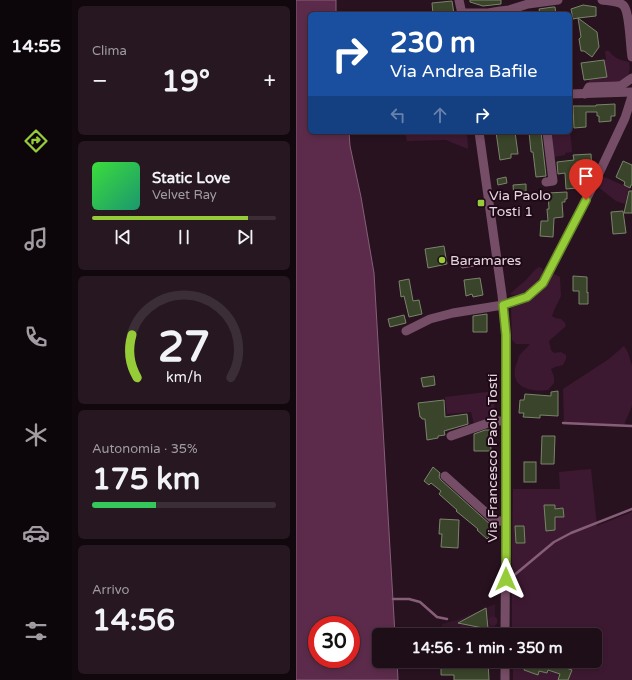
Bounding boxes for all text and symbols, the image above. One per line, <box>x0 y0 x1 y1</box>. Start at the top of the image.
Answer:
text: 230 m <box>390 26 476 60</box>
icon: right <box>324 28 376 80</box>
text: 14:55 <box>11 35 61 57</box>
text: Clima <box>92 43 127 59</box>
text: Via Andrea Bafile <box>390 60 537 82</box>
text: 19° <box>161 63 210 100</box>
text: − <box>92 68 108 94</box>
text: + <box>264 68 276 94</box>
icon: left <box>387 104 409 126</box>
icon: ahead <box>429 104 451 126</box>
icon: right <box>471 104 493 126</box>
icon: directions <box>22 127 50 155</box>
pin <box>569 159 603 200</box>
icon: arrive <box>575 165 597 187</box>
text: Static Love <box>152 169 230 187</box>
text: Velvet Ray <box>152 187 217 203</box>
place label: Via Paolo Tosti 1 <box>489 187 551 220</box>
marker: Via Paolo Tosti 1 <box>476 198 486 208</box>
icon: music <box>22 225 50 253</box>
icon: previous <box>112 226 134 248</box>
icon: pause <box>173 226 195 248</box>
icon: next <box>234 226 256 248</box>
place label: Baramares <box>450 252 522 269</box>
marker: Baramares <box>437 255 447 265</box>
icon: phone <box>22 323 50 351</box>
text: 27 <box>158 323 210 373</box>
text: km/h <box>166 369 202 386</box>
street label: Via Francesco Paolo Tosti <box>484 374 501 542</box>
icon: climate <box>22 421 50 449</box>
text: Autonomia · 35% <box>92 441 198 457</box>
text: 175 km <box>92 461 200 498</box>
icon: car <box>22 519 50 547</box>
position arrow <box>485 558 527 600</box>
text: Arrivo <box>92 582 130 598</box>
text: 14:56 <box>92 602 175 639</box>
speed limit sign: 30 <box>308 616 360 668</box>
icon: filters <box>22 617 50 645</box>
text: 14:56 · 1 min · 350 m <box>412 639 562 657</box>

